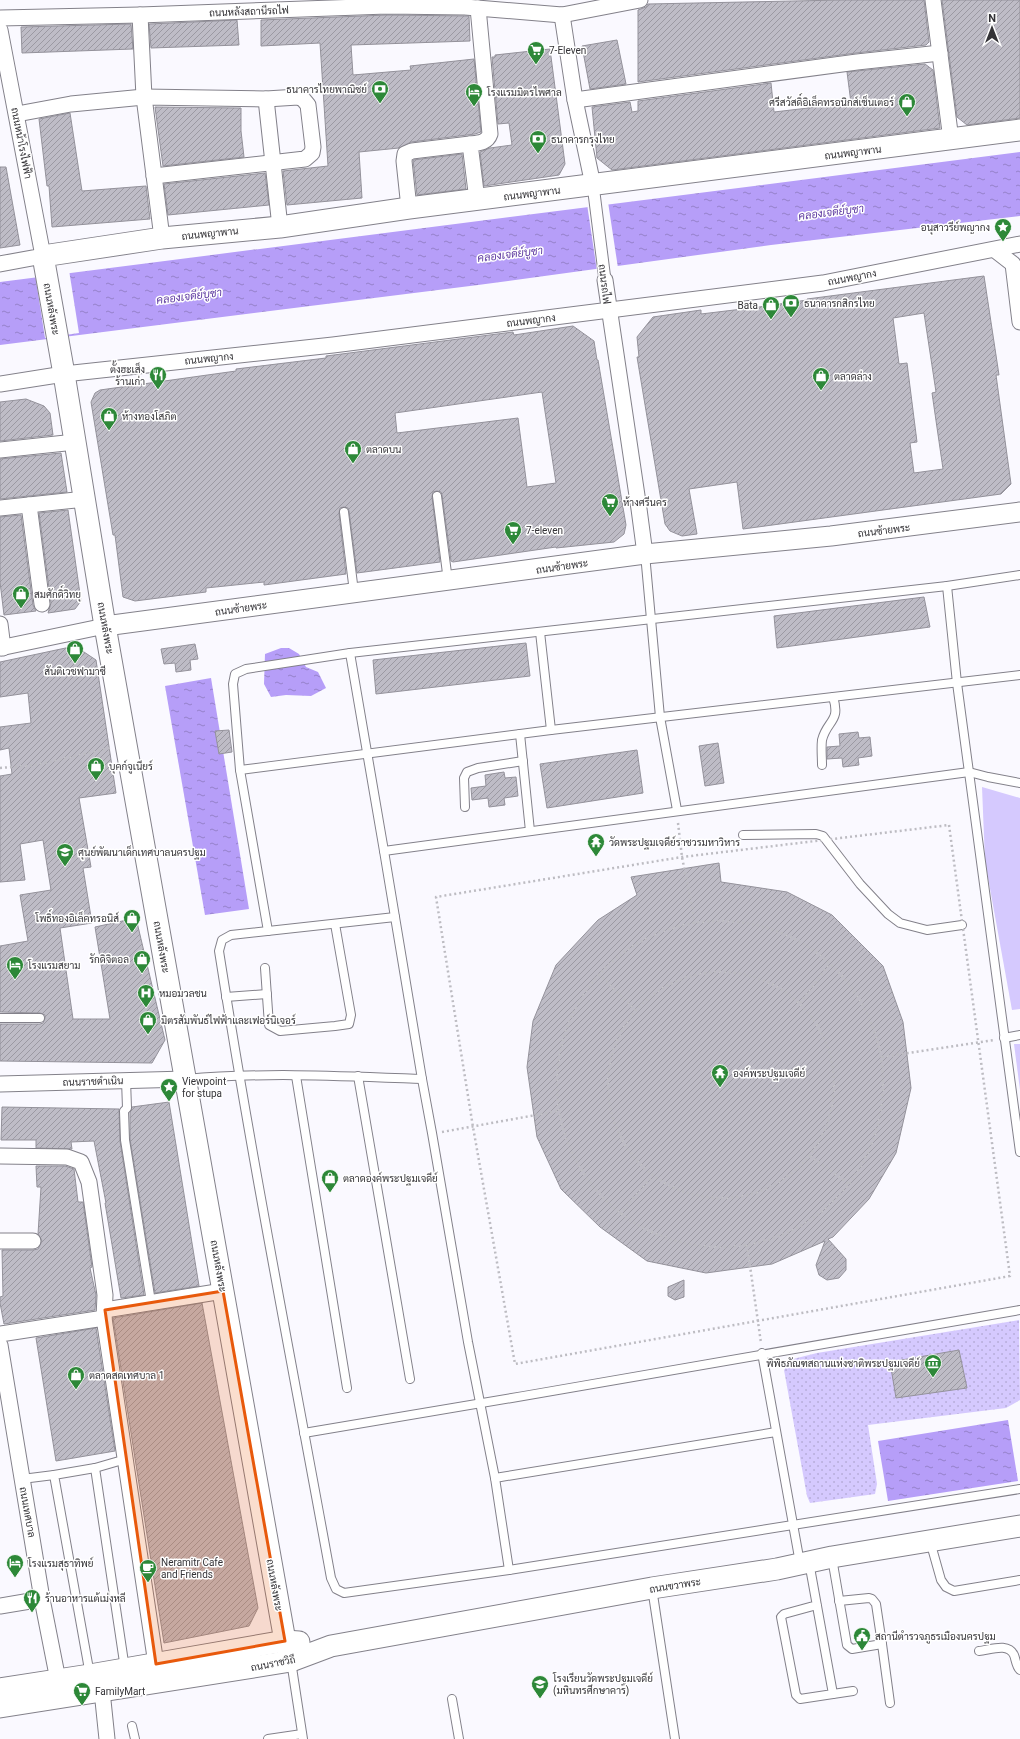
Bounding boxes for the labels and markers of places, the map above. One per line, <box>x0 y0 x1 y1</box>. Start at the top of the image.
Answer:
supermarket icon: 7-Eleven <box>526 40 546 65</box>
place label: 7-Eleven <box>549 45 586 56</box>
bank icon: ธนาคารไทยพาณิชย์ <box>370 79 390 104</box>
place label: ธนาคารไทยพาณิชย์ <box>286 82 367 95</box>
hotel icon: โรงแรมมิตรไพศาล <box>464 82 484 107</box>
place label: โรงแรมมิตรไพศาล <box>486 86 562 98</box>
shop icon: ศรีสวัสดิ์อิเล็คทรอนิกส์เซ็นเตอร์ <box>897 92 917 117</box>
place label: ศรีสวัสดิ์อิเล็คทรอนิกส์เซ็นเตอร์ <box>769 93 894 108</box>
bank icon: ธนาคารกรุงไทย <box>528 129 548 154</box>
place label: ธนาคารกรุงไทย <box>551 133 615 147</box>
place icon: อนุสาวรีย์พญากง <box>993 217 1013 242</box>
place label: อนุสาวรีย์พญากง <box>921 220 990 235</box>
bank icon: ธนาคารกสิกรไทย <box>781 293 801 318</box>
shop icon: Bata <box>761 295 781 320</box>
place label: ธนาคารกสิกรไทย <box>804 297 875 309</box>
place label: Bata <box>738 300 758 311</box>
place label: ตั้งฮะเส็ง ร้านเก่า <box>110 360 145 387</box>
restaurant icon: ตั้งฮะเส็ง ร้านเก่า <box>148 365 168 390</box>
shop icon: ตลาดล่าง <box>811 366 831 391</box>
place label: ตลาดล่าง <box>834 370 872 382</box>
shop icon: ห้างทองโสภิต <box>99 406 119 431</box>
place label: ห้างทองโสภิต <box>122 410 177 422</box>
shop icon: ตลาดบน <box>343 439 363 464</box>
place label: ตลาดบน <box>366 444 401 455</box>
supermarket icon: ห้างศรีนคร <box>600 492 620 517</box>
place label: ห้างศรีนคร <box>623 496 667 508</box>
supermarket icon: 7-eleven <box>503 520 523 545</box>
place label: 7-eleven <box>526 525 563 536</box>
shop icon: สมศักดิ์วิทยุ <box>11 584 31 609</box>
place label: สมศักดิ์วิทยุ <box>34 585 81 602</box>
shop icon: สันติเวชฟามาซี <box>65 639 85 664</box>
place label: สันติเวชฟามาซี <box>44 665 106 677</box>
shop icon: บุคก์จูเนียร์ <box>86 756 106 781</box>
place label: บุคก์จูเนียร์ <box>109 759 153 774</box>
temple icon: วัดพระปฐมเจดีย์ราชวรมหาวิหาร <box>586 832 606 857</box>
place label: วัดพระปฐมเจดีย์ราชวรมหาวิหาร <box>609 835 740 850</box>
school or university icon: ศุนย์พัฒนาเด็กเทศบาลนครปฐม <box>55 842 75 867</box>
place label: ศุนย์พัฒนาเด็กเทศบาลนครปฐม <box>78 845 206 860</box>
shop icon: โพธิ์ทองอิเล็คทรอนิส์ <box>122 908 142 933</box>
place label: โพธิ์ทองอิเล็คทรอนิส์ <box>34 909 119 924</box>
shop icon: รักดิจิตอล <box>132 949 152 974</box>
place label: รักดิจิตอล <box>89 953 129 965</box>
hotel icon: โรงแรมสยาม <box>5 955 25 980</box>
place label: โรงแรมสยาม <box>27 959 80 971</box>
hospital icon: หมอมวลชน <box>136 983 156 1008</box>
place label: หมอมวลชน <box>159 988 207 999</box>
shop icon: มิตรสัมพันธ์ไฟฟ้าและเฟอร์นิเจอร์ <box>138 1010 158 1035</box>
place label: มิตรสัมพันธ์ไฟฟ้าและเฟอร์นิเจอร์ <box>161 1013 296 1026</box>
temple icon: องค์พระปฐมเจดีย์ <box>710 1063 730 1088</box>
place label: องค์พระปฐมเจดีย์ <box>733 1066 805 1081</box>
place label: Viewpoint for stupa <box>182 1076 226 1099</box>
place icon: Viewpoint for stupa <box>159 1077 179 1102</box>
shop icon: ตลาดองค์พระปฐมเจดีย์ <box>320 1168 340 1193</box>
place label: ตลาดองค์พระปฐมเจดีย์ <box>343 1171 438 1186</box>
museum icon: พิพิธภัณฑสถานแห่งชาติพระปฐมเจดีย์ <box>923 1353 943 1378</box>
place label: พิพิธภัณฑสถานแห่งชาติพระปฐมเจดีย์ <box>766 1356 920 1371</box>
shop icon: ตลาดสดเทศบาล 1 <box>66 1365 86 1390</box>
place label: ตลาดสดเทศบาล 1 <box>89 1370 164 1381</box>
hotel icon: โรงแรมสุธาทิพย์ <box>5 1553 25 1578</box>
place label: โรงแรมสุธาทิพย์ <box>27 1556 94 1571</box>
place label: Neramitr Cafe and Friends <box>161 1557 223 1580</box>
cafe icon: Neramitr Cafe and Friends <box>138 1558 158 1583</box>
restaurant icon: ร้านอาหารแต้เม่งหลี <box>22 1588 42 1613</box>
place label: ร้านอาหารแต้เม่งหลี <box>45 1592 126 1604</box>
public building icon: สถานีตำรวจภูธรเมืองนครปฐม <box>852 1626 872 1651</box>
place label: สถานีตำรวจภูธรเมืองนครปฐม <box>875 1630 996 1644</box>
place label: โรงเรียนวัดพระปฐมเจดีย์ (มหินทรศึกษาคาร) <box>552 1671 653 1697</box>
school or university icon: โรงเรียนวัดพระปฐมเจดีย์ (มหินทรศึกษาคาร) <box>530 1674 550 1699</box>
supermarket icon: FamilyMart <box>72 1681 92 1706</box>
place label: FamilyMart <box>95 1686 145 1697</box>

